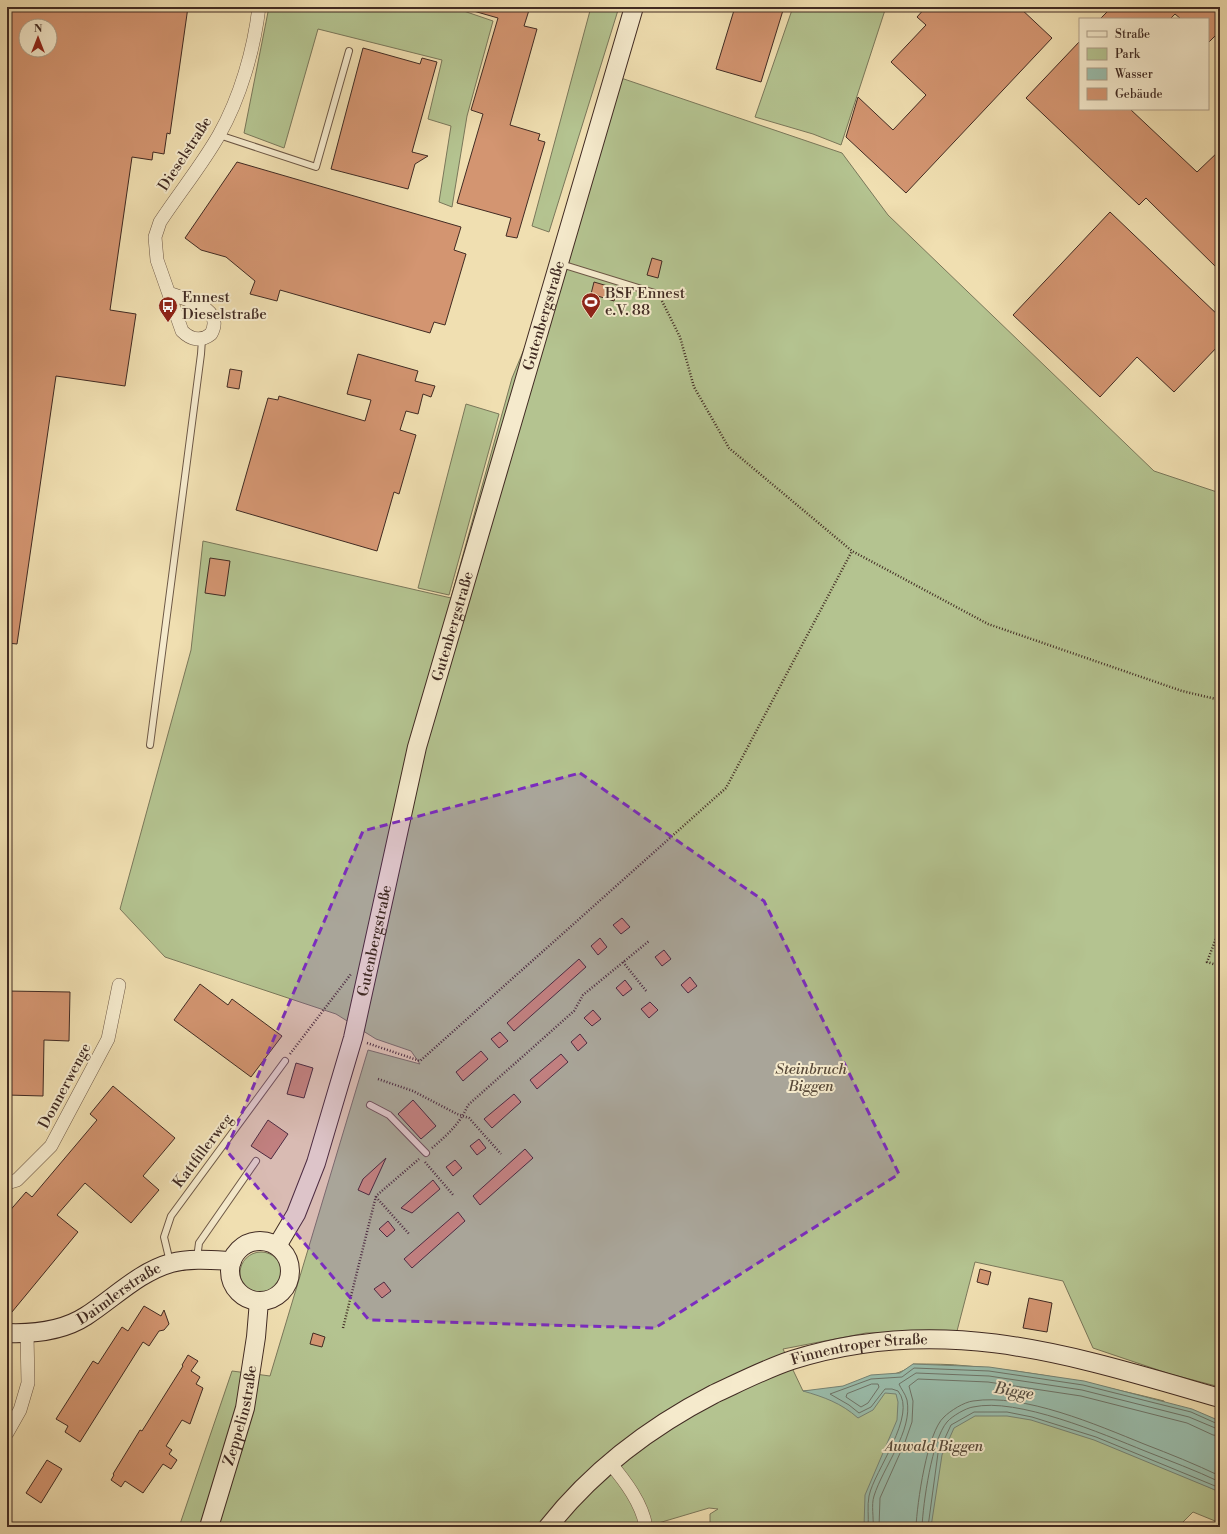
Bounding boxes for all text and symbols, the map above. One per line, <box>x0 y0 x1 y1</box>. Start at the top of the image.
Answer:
north arrow <box>18 18 58 58</box>
legend <box>1079 18 1209 110</box>
text: N <box>34 22 43 36</box>
text: Straße <box>1115 27 1150 42</box>
text: Park <box>1115 47 1141 62</box>
text: Wasser <box>1114 67 1153 82</box>
text: Gebäude <box>1115 87 1163 102</box>
street label: Dieselstraße <box>154 113 216 195</box>
street label: Gutenbergstraße <box>518 258 569 373</box>
place label: BSF Ennest e.V. 88 <box>604 284 686 320</box>
place label: Ennest Dieselstraße <box>182 288 267 324</box>
sports icon: BSF Ennest e.V. 88 <box>580 291 602 319</box>
bus stop icon: Ennest Dieselstraße <box>157 295 179 323</box>
street label: Gutenbergstraße <box>427 569 477 684</box>
street label: Gutenbergstraße <box>353 883 396 998</box>
street label: Donnerwenge <box>34 1040 96 1132</box>
park label: Steinbruch Biggen <box>775 1060 847 1096</box>
street label: Kattfillerweg <box>169 1110 237 1192</box>
street label: Daimlerstraße <box>73 1258 164 1329</box>
street label: Finnentroper Straße <box>788 1330 928 1369</box>
street label: Zeppelinstraße <box>219 1364 261 1468</box>
water label: Bigge <box>992 1378 1036 1404</box>
park label: Auwald Biggen <box>883 1437 984 1456</box>

